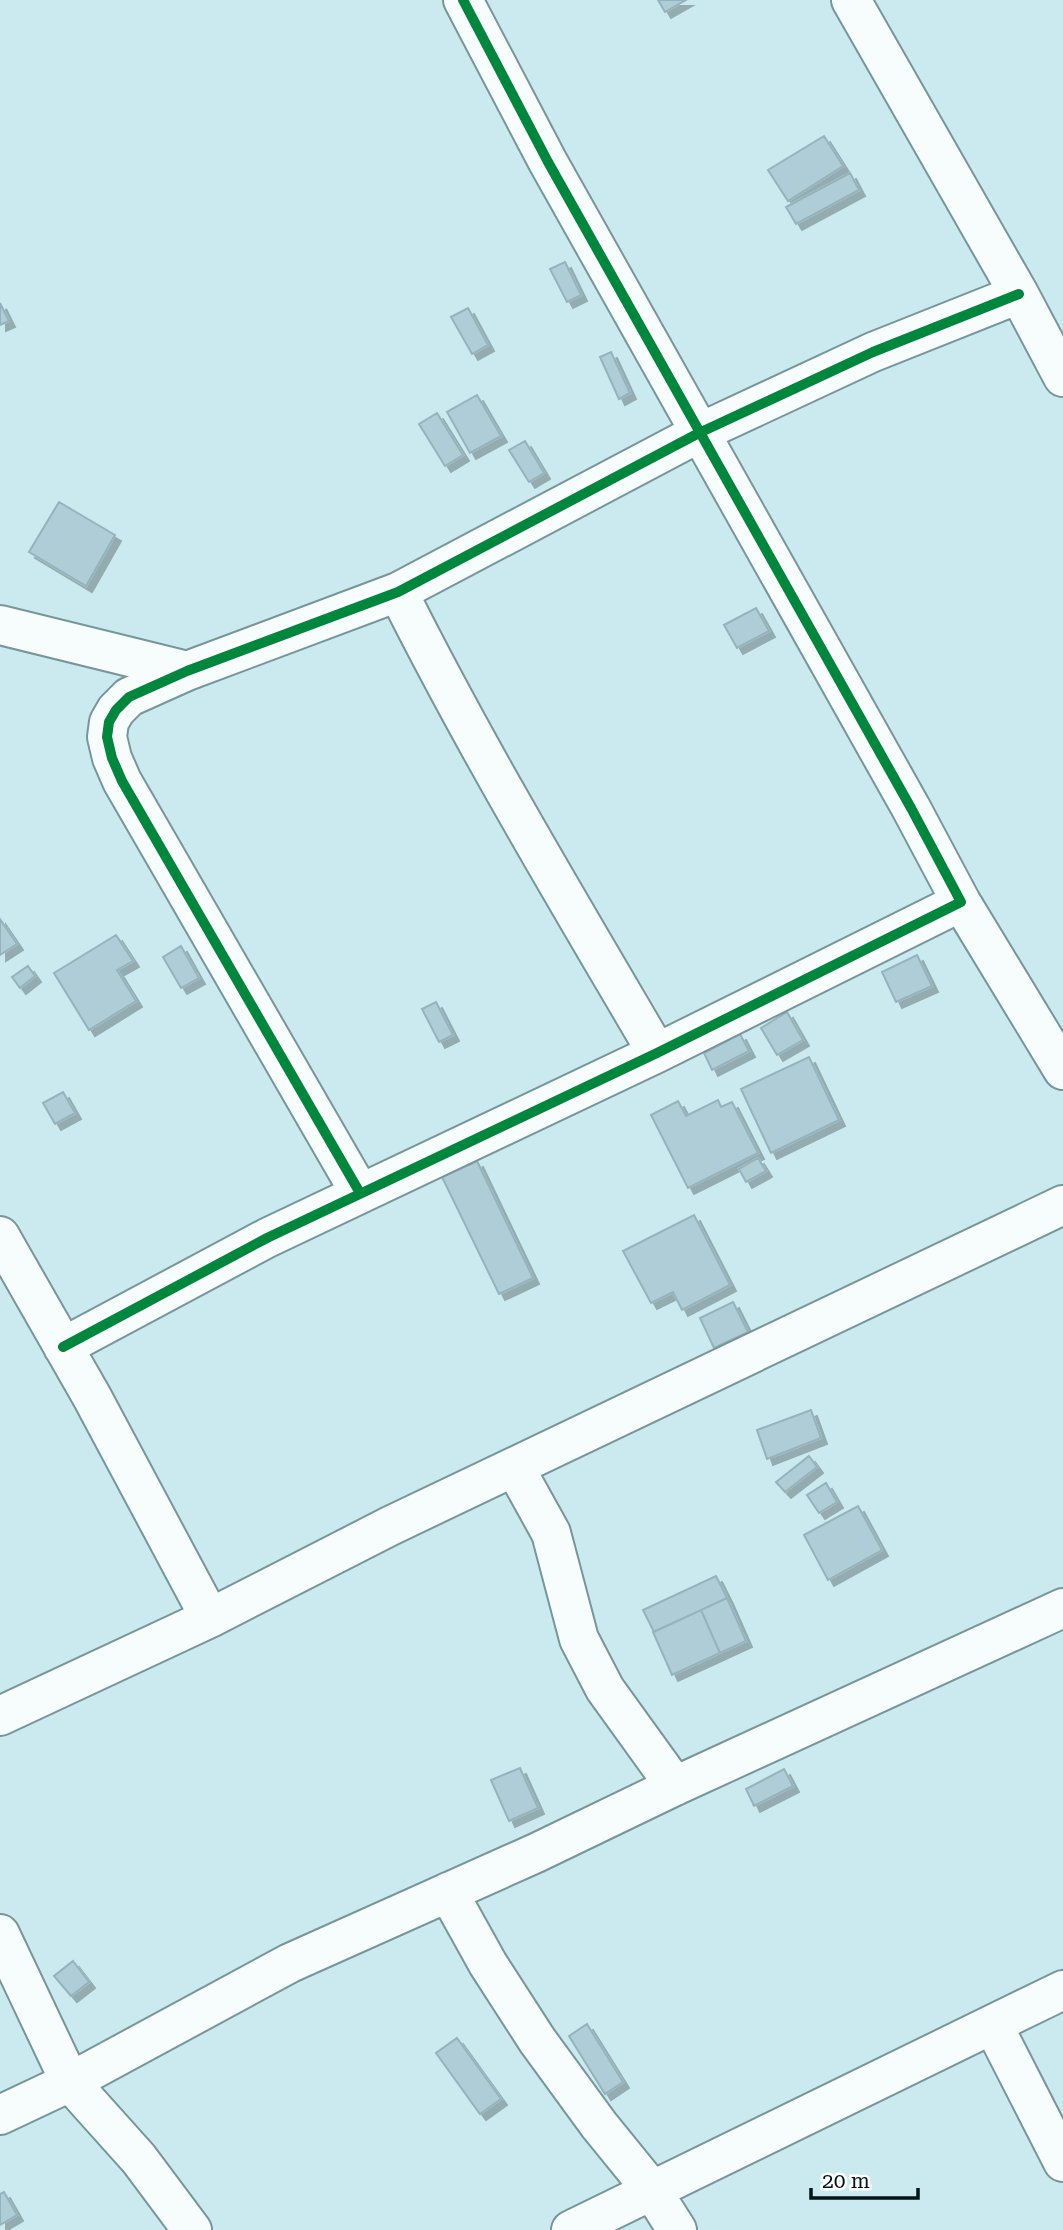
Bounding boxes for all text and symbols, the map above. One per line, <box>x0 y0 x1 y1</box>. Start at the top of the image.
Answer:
scale bar <box>811 2156 918 2200</box>
text: 20 m <box>822 2169 870 2193</box>

